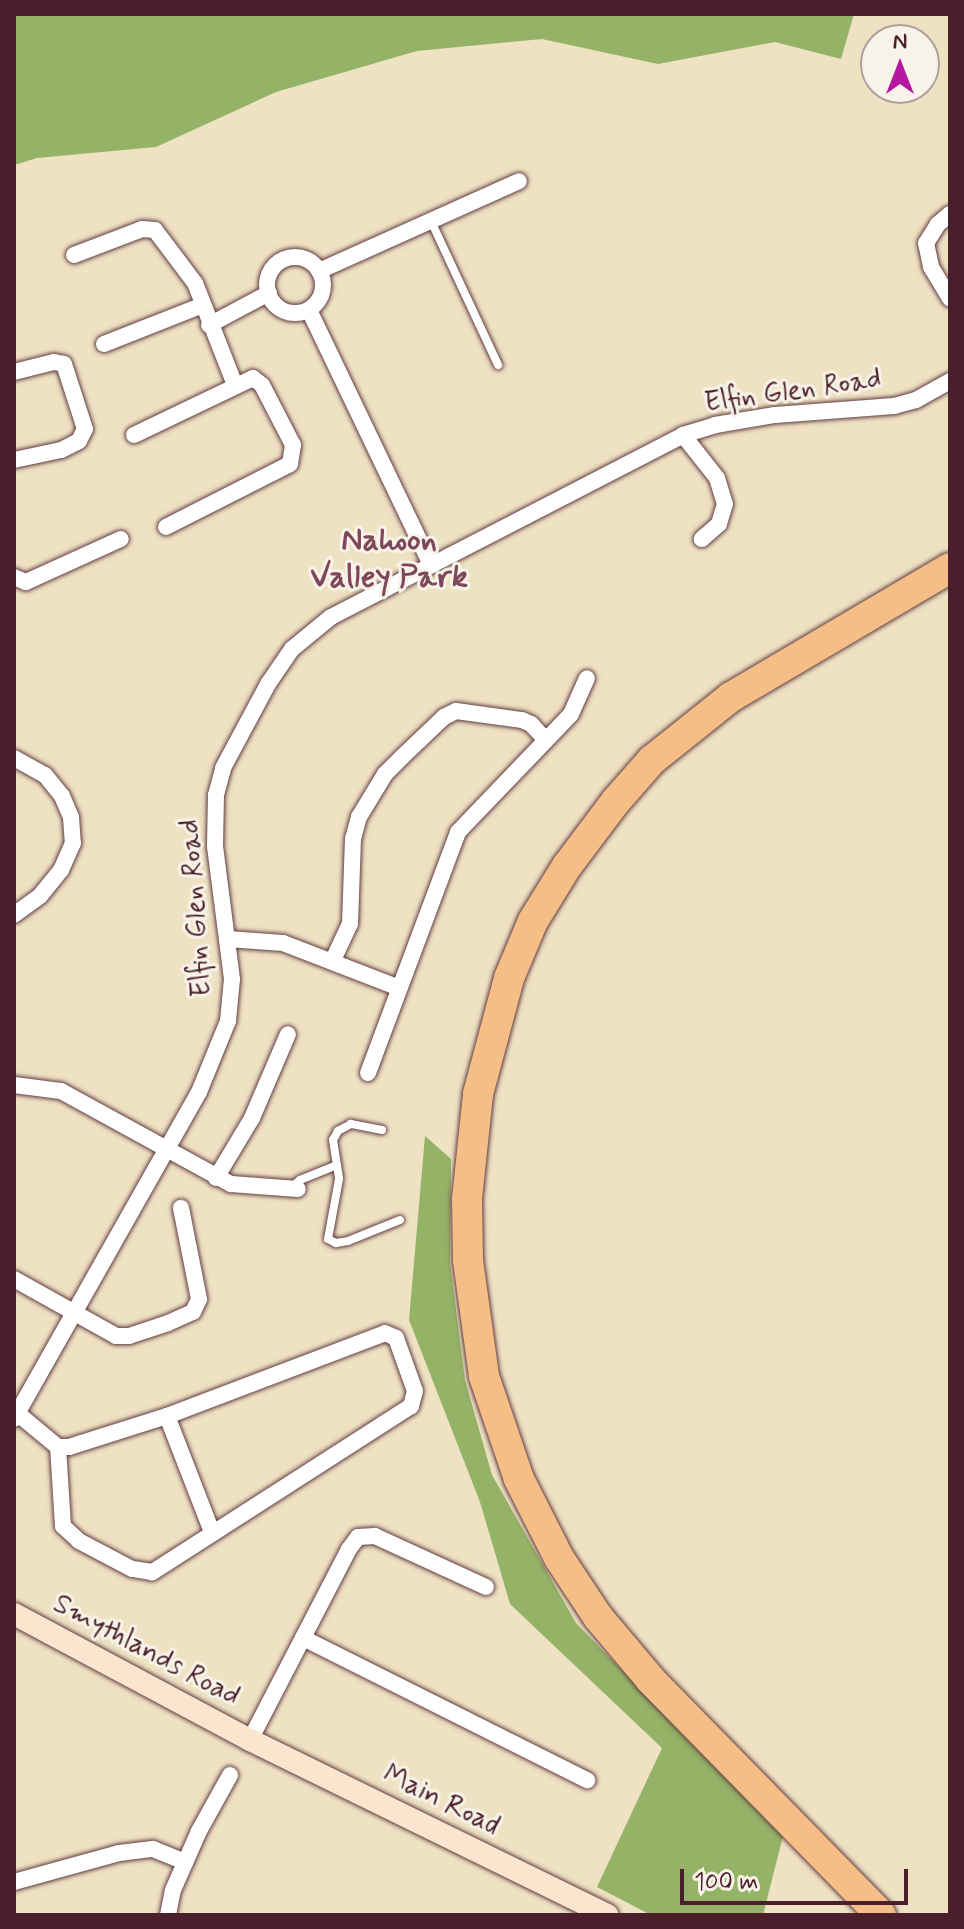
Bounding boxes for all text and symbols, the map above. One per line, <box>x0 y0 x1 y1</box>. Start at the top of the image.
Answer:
north arrow <box>860 24 940 104</box>
text: N <box>893 28 907 56</box>
street label: Elfin Glen Road <box>700 363 886 421</box>
district label: Nahoon Valley Park <box>313 522 465 597</box>
street label: Elfin Glen Road <box>174 815 220 1001</box>
street label: Smythlands Road <box>47 1588 245 1714</box>
street label: Main Road <box>378 1759 504 1843</box>
scale bar <box>684 1853 912 1903</box>
text: 100 m <box>694 1867 758 1898</box>

